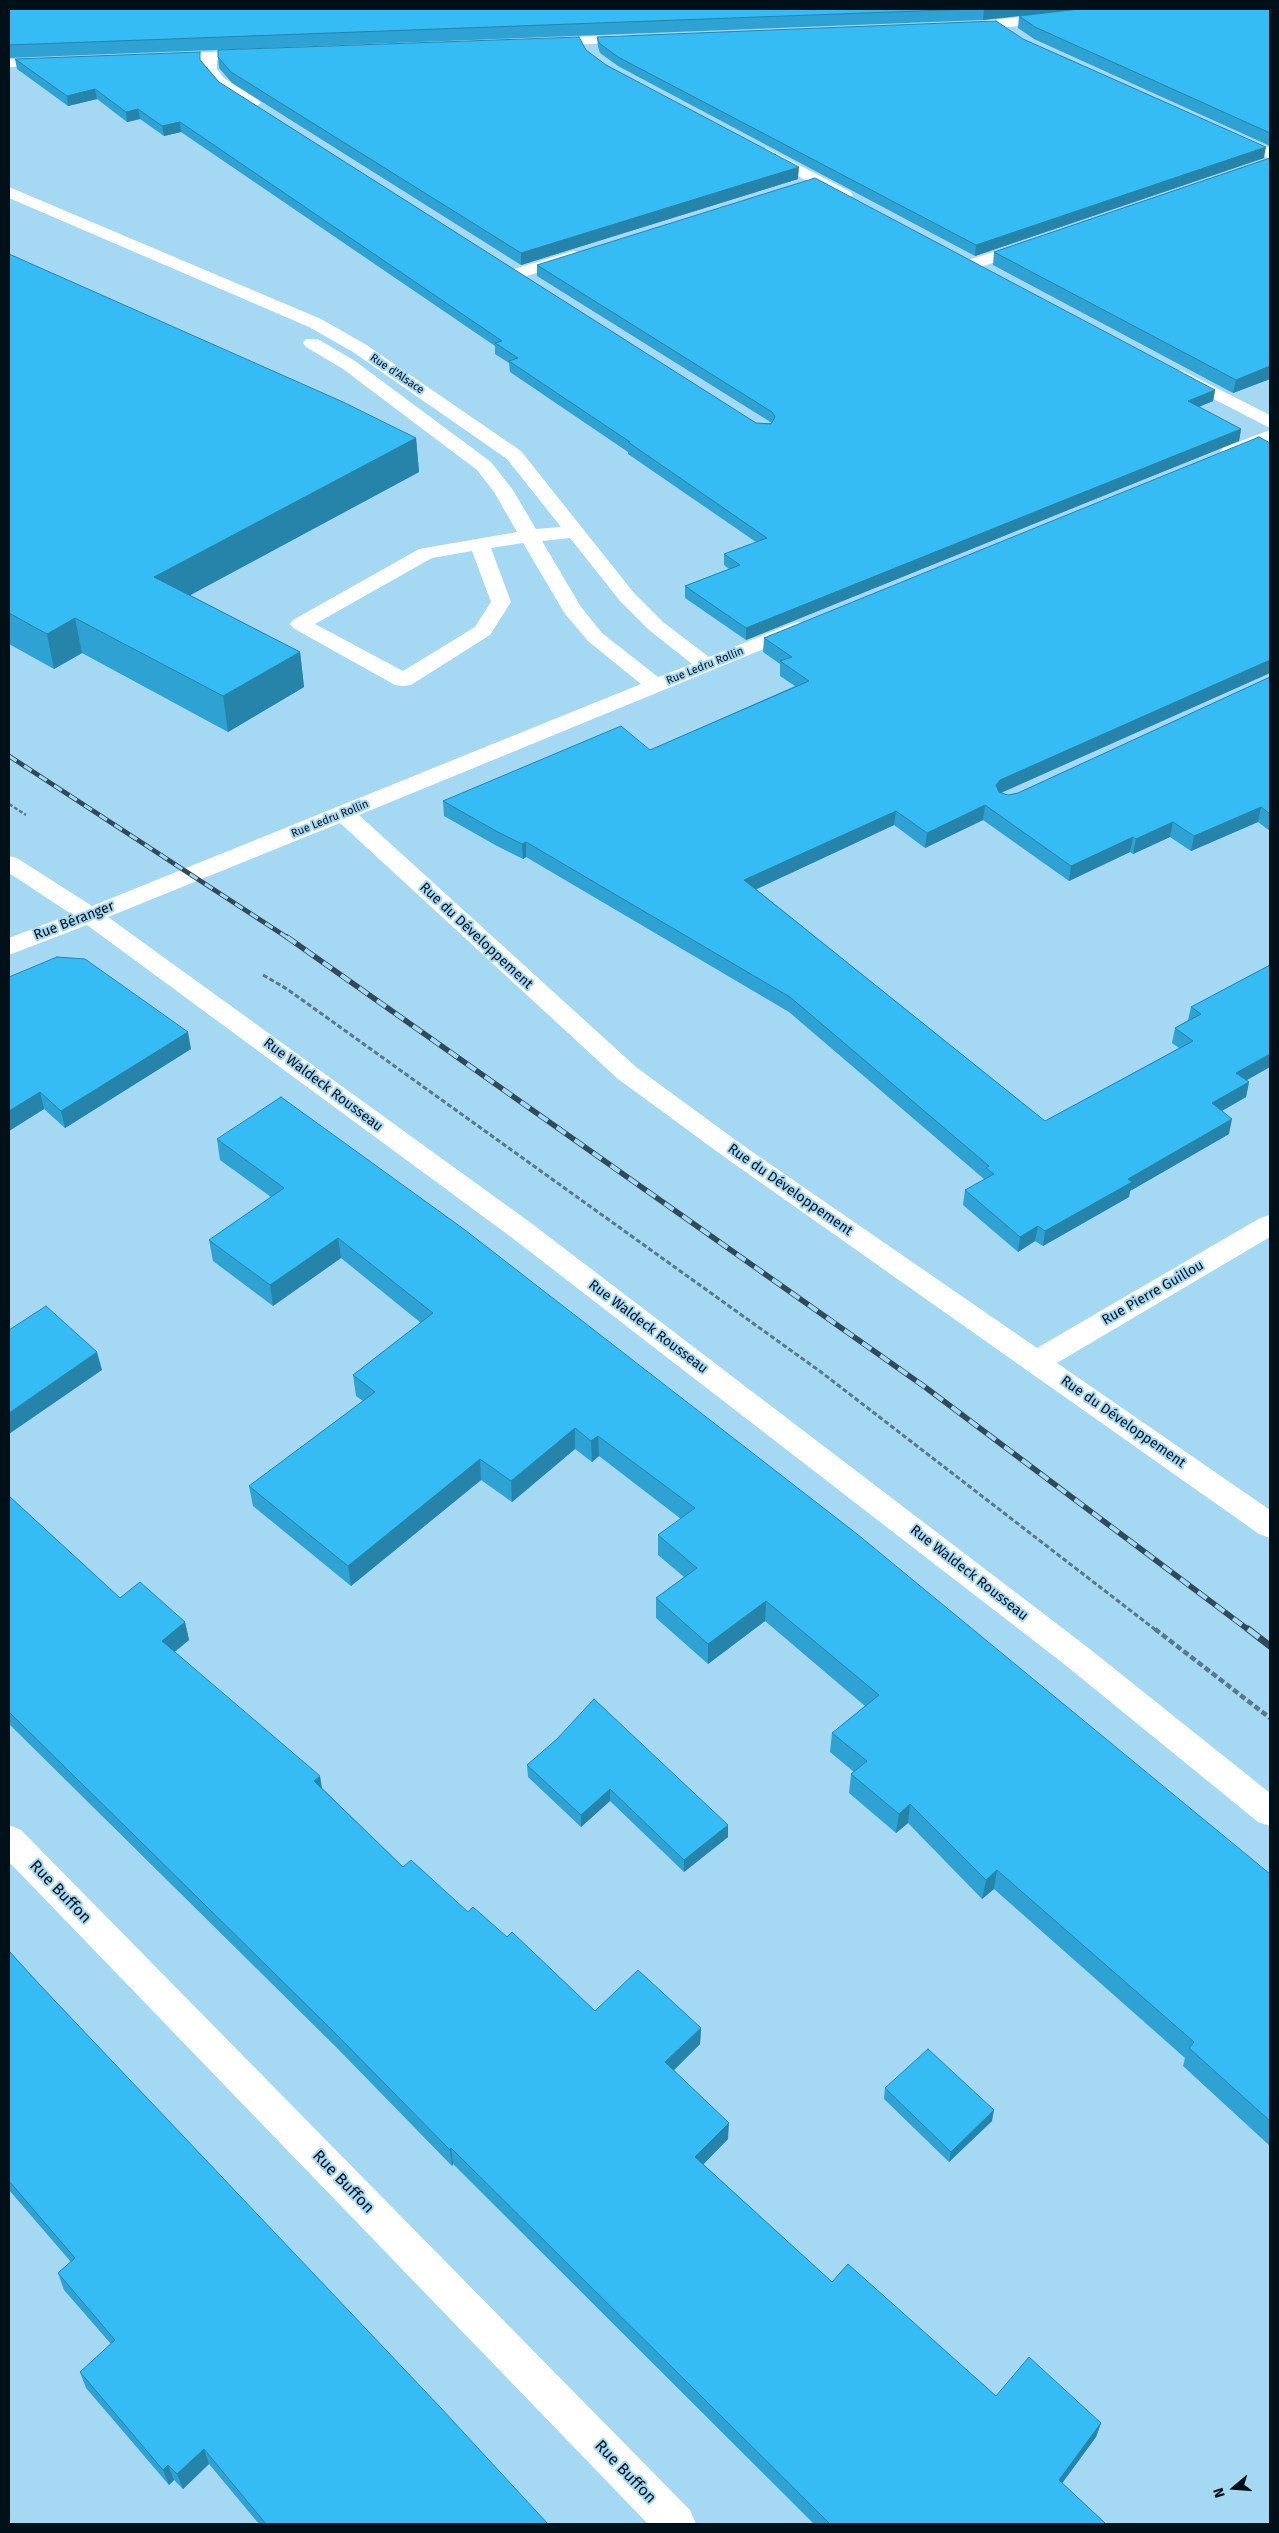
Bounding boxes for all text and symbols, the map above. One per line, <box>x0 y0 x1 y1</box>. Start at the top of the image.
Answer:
street label: Rue d'Alsace <box>368 351 426 397</box>
street label: Rue Ledru Rollin <box>664 644 746 688</box>
street label: Rue Ledru Rollin <box>289 797 371 841</box>
street label: Rue du Développement <box>416 879 536 993</box>
street label: Rue Béranger <box>31 898 117 944</box>
street label: Rue Waldeck Rousseau <box>260 1035 386 1135</box>
street label: Rue du Développement <box>724 1141 856 1239</box>
street label: Rue Pierre Guillou <box>1099 1257 1207 1329</box>
street label: Rue Waldeck Rousseau <box>585 1277 711 1377</box>
street label: Rue du Développement <box>1057 1373 1189 1471</box>
street label: Rue Waldeck Rousseau <box>907 1522 1031 1624</box>
street label: Rue Buffon <box>25 1856 95 1928</box>
street label: Rue Buffon <box>308 2146 378 2218</box>
street label: Rue Buffon <box>590 2436 660 2508</box>
north arrow <box>1209 2463 1259 2513</box>
text: N <box>1210 2486 1229 2500</box>

